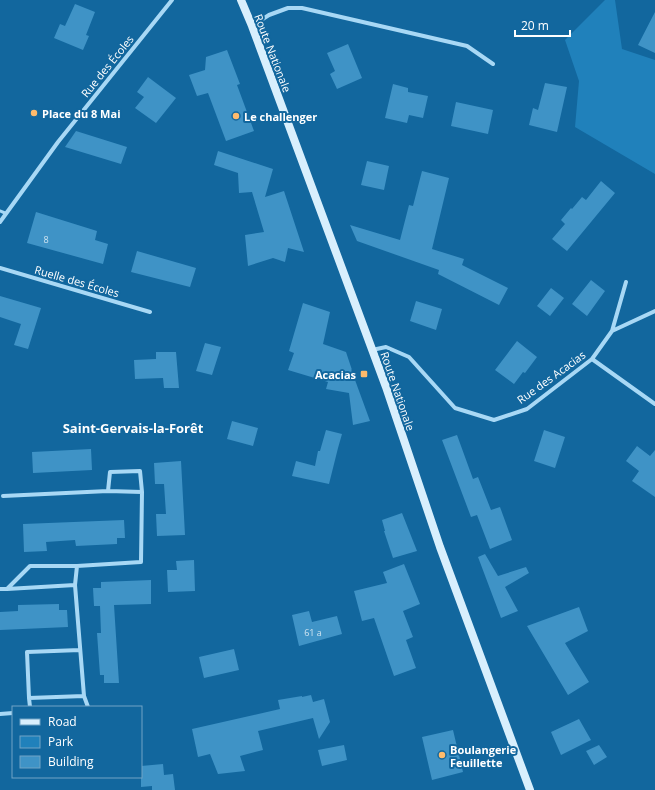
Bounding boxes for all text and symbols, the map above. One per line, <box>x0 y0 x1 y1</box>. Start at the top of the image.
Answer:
street label: Route Nationale <box>251 12 295 94</box>
scale bar <box>515 12 570 38</box>
text: 20 m <box>521 17 549 34</box>
street label: Rue des Écoles <box>77 32 137 100</box>
place label: Place du 8 Mai <box>42 106 121 121</box>
marker: Place du 8 Mai <box>29 108 39 118</box>
place label: Le challenger <box>244 109 317 124</box>
marker: Le challenger <box>231 111 241 121</box>
house number: 8 <box>43 233 49 246</box>
street label: Ruelle des Écoles <box>33 262 121 300</box>
street label: Rue des Acacias <box>514 347 588 407</box>
street label: Route Nationale <box>377 349 419 433</box>
place label: Acacias <box>315 367 357 382</box>
marker: Acacias <box>359 369 369 379</box>
district label: Saint-Gervais-la-Forêt <box>63 419 204 437</box>
house number: 61 a <box>304 626 322 639</box>
legend <box>12 706 142 778</box>
text: Road <box>48 713 77 730</box>
text: Park <box>48 733 74 750</box>
place label: Boulangerie Feuillette <box>450 742 517 770</box>
marker: Boulangerie Feuillette <box>437 750 447 760</box>
text: Building <box>48 753 94 770</box>

